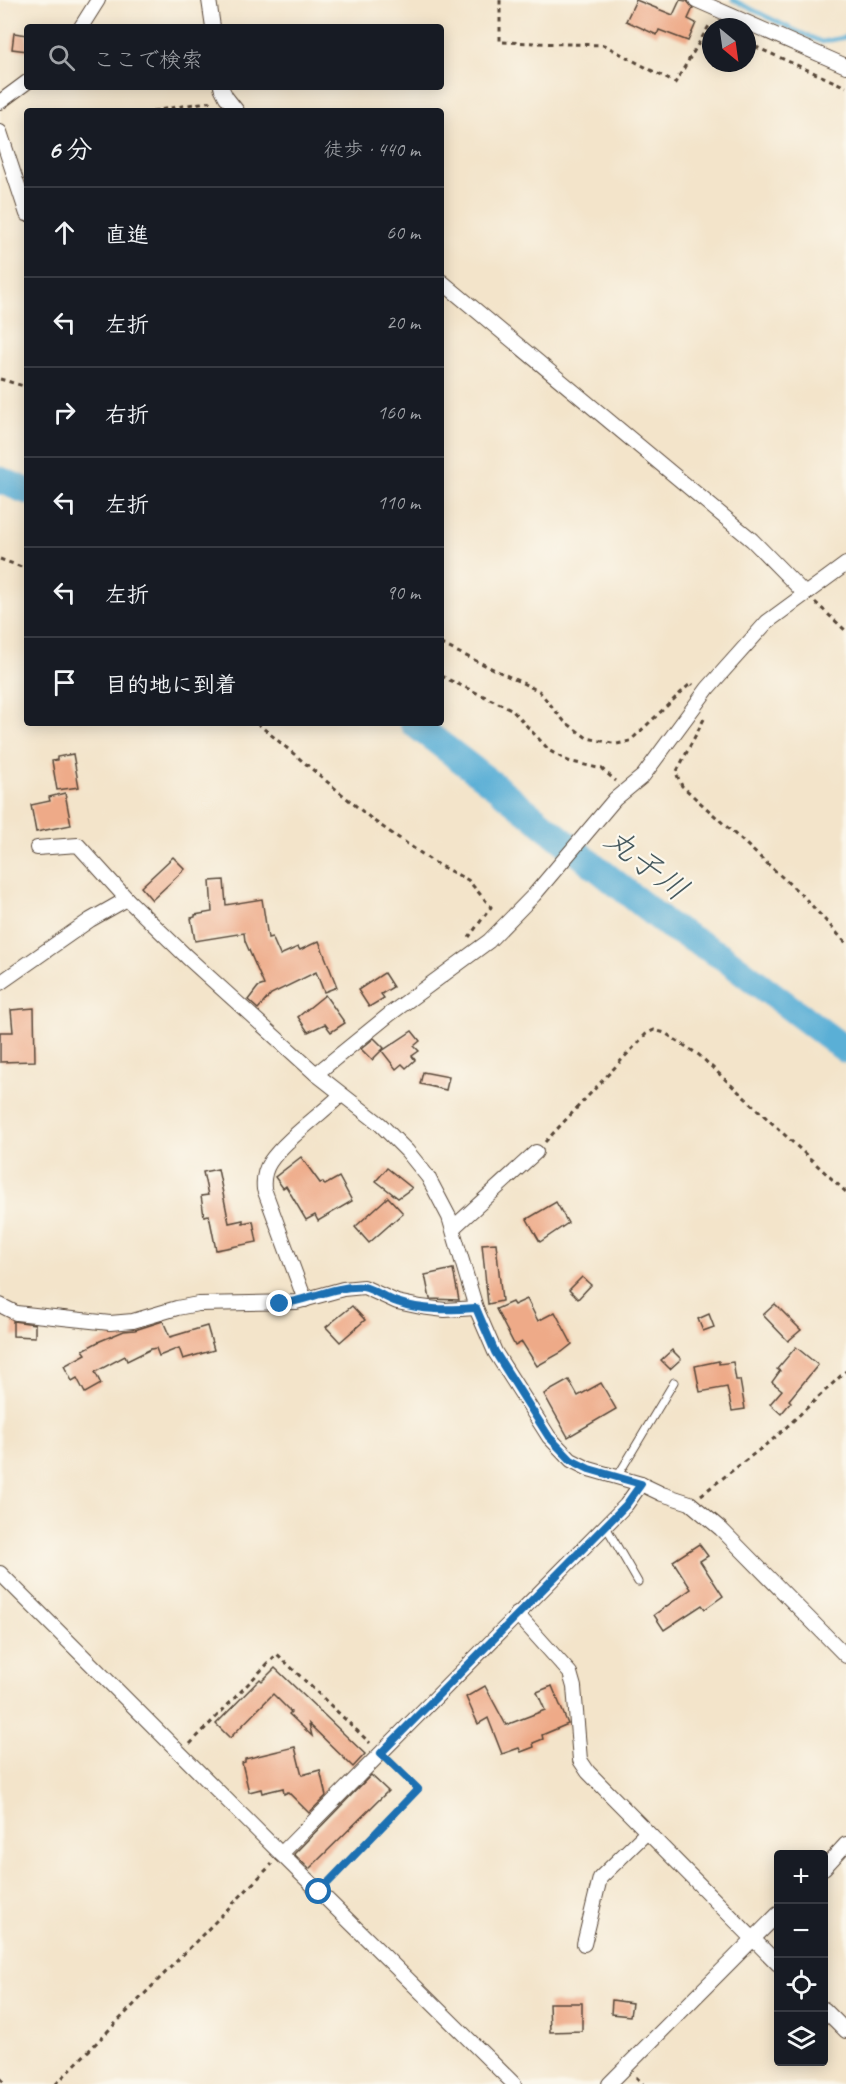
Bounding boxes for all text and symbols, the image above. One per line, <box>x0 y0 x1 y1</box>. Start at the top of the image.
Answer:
north arrow <box>702 18 756 72</box>
search box <box>24 24 444 90</box>
icon: search <box>45 41 78 74</box>
text: ここで検索 <box>93 46 203 74</box>
text: 6 分 <box>48 133 93 166</box>
text: 徒歩 · 440 m <box>324 137 420 162</box>
icon: ahead <box>48 216 81 249</box>
text: 60 m <box>386 220 420 245</box>
text: 直進 <box>105 221 149 249</box>
icon: left <box>48 306 81 339</box>
text: 20 m <box>386 310 420 335</box>
text: 左折 <box>105 311 149 339</box>
icon: right <box>48 396 81 429</box>
text: 160 m <box>377 400 420 425</box>
text: 右折 <box>105 401 149 429</box>
icon: left <box>48 486 81 519</box>
text: 110 m <box>377 490 420 515</box>
text: 左折 <box>105 491 149 519</box>
icon: left <box>48 576 81 609</box>
text: 90 m <box>386 580 420 605</box>
text: 左折 <box>105 581 149 609</box>
icon: arrive <box>48 666 81 699</box>
text: 目的地に到着 <box>105 671 237 699</box>
water label: 丸子川 <box>596 819 697 910</box>
route end <box>266 1290 292 1316</box>
map controls <box>774 1850 828 2066</box>
button: + <box>774 1850 828 1904</box>
route start <box>305 1878 331 1904</box>
button: − <box>774 1904 828 1958</box>
button: locate <box>774 1958 828 2012</box>
button: layers <box>774 2012 828 2066</box>

